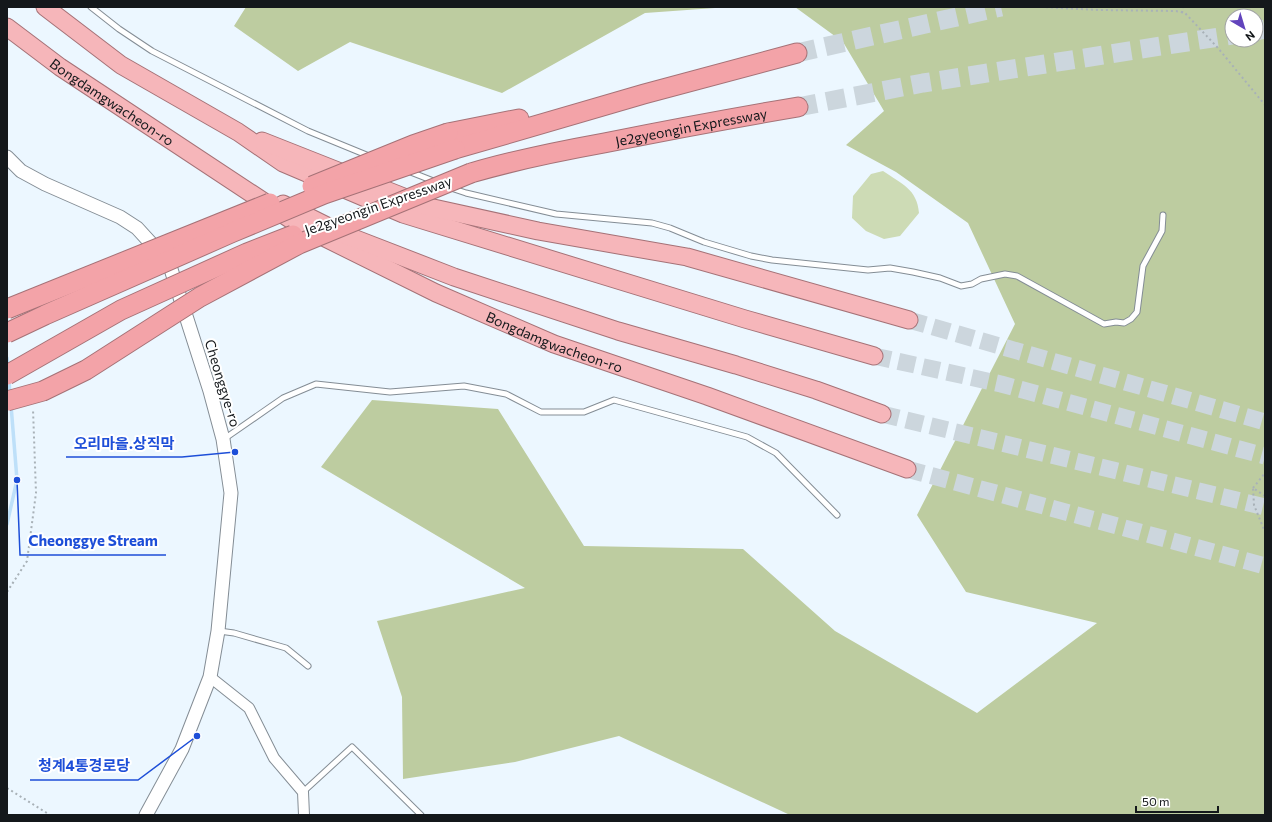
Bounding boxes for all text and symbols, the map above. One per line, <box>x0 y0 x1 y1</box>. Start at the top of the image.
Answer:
north arrow <box>1224 8 1264 48</box>
text: N <box>1243 29 1258 44</box>
street label: Bongdamgwacheon-ro <box>47 54 177 149</box>
street label: Je2gyeongin Expressway <box>614 104 768 149</box>
street label: Je2gyeongin Expressway <box>302 172 454 238</box>
street label: Bongdamgwacheon-ro <box>484 307 625 375</box>
street label: Cheonggye-ro <box>202 337 244 429</box>
callout: 오리마을.상직막 <box>66 430 182 457</box>
text: 오리마을.상직막 <box>74 434 174 452</box>
callout: Cheonggye Stream <box>20 528 166 555</box>
text: Cheonggye Stream <box>28 531 158 549</box>
callout: 청계4통경로당 <box>30 753 138 780</box>
text: 청계4통경로당 <box>38 756 130 774</box>
scale bar <box>1136 788 1218 814</box>
text: 50 m <box>1142 794 1170 808</box>

